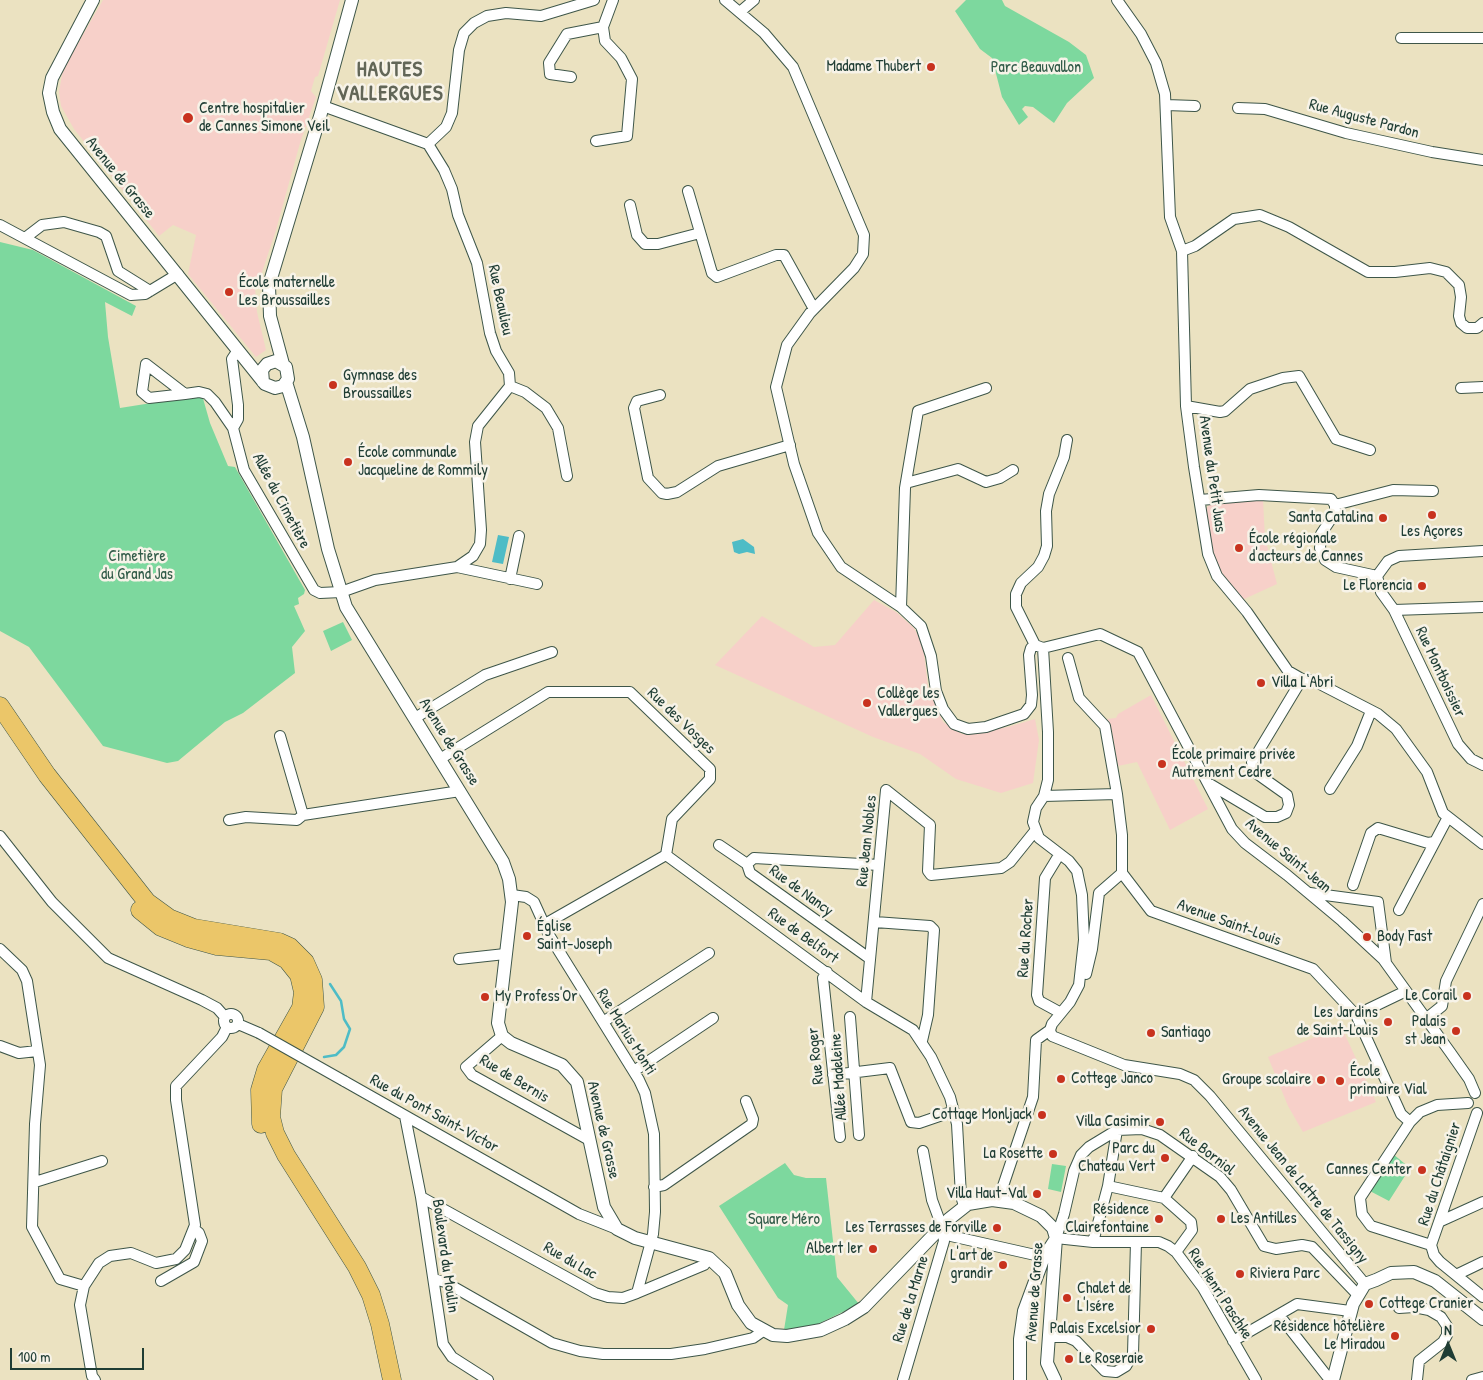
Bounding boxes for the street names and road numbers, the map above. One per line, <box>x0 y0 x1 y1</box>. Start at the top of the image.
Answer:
street label: Rue Auguste Pardon <box>1307 95 1421 143</box>
street label: Avenue de Grasse <box>81 133 159 223</box>
street label: Rue Beaulieu <box>483 263 517 337</box>
street label: Avenue du Petit Juas <box>1194 414 1230 534</box>
street label: Allée du Cimetière <box>248 450 314 552</box>
street label: Rue Montboissier <box>1411 624 1469 720</box>
street label: Rue des Vosges <box>643 684 719 758</box>
street label: Avenue de Grasse <box>415 695 483 789</box>
street label: Rue Jean Nobles <box>853 794 881 888</box>
street label: Avenue Saint-Jean <box>1241 814 1335 898</box>
street label: Rue de Nancy <box>765 861 837 921</box>
street label: Avenue Saint-Louis <box>1174 895 1284 951</box>
street label: Rue du Rocher <box>1014 898 1038 978</box>
street label: Rue de Belfort <box>764 904 842 968</box>
street label: Rue Marius Monti <box>592 985 660 1079</box>
street label: Rue Roger <box>803 1027 829 1085</box>
street label: Allée Madeleine <box>826 1033 852 1121</box>
street label: Rue de Bernis <box>476 1051 552 1107</box>
street label: Rue du Pont Saint-Victor <box>366 1071 502 1157</box>
street label: Avenue de Grasse <box>582 1079 624 1181</box>
street label: Avenue Jean de Lattre de Tassigny <box>1234 1103 1372 1267</box>
street label: Rue du Châtaignier <box>1414 1120 1466 1228</box>
street label: Rue Borniol <box>1175 1124 1239 1180</box>
street label: Boulevard du Moulin <box>428 1198 462 1314</box>
street label: Rue du Lac <box>540 1238 600 1284</box>
street label: Avenue de Grasse <box>1022 1242 1048 1342</box>
street label: Rue Henri Paschke <box>1184 1245 1256 1343</box>
street label: Rue de la Marne <box>889 1253 933 1345</box>

